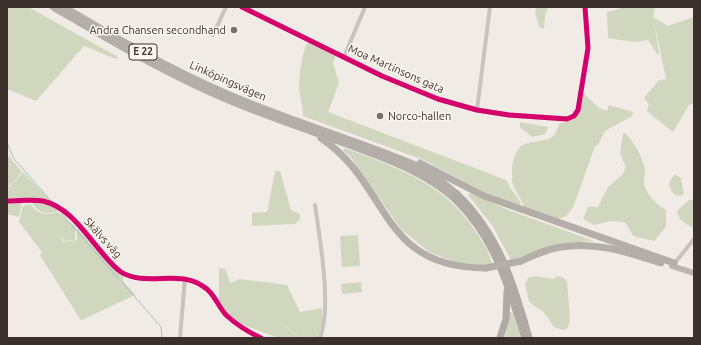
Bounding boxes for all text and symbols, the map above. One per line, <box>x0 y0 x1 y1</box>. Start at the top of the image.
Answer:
place label: Andra Chansen secondhand <box>89 23 226 37</box>
marker: Andra Chansen secondhand <box>229 25 239 35</box>
street label: Moa Martinsons gata <box>346 42 446 96</box>
road number: E 22 <box>129 44 157 60</box>
street label: Linköpingsvägen <box>188 58 268 104</box>
place label: Norco-hallen <box>388 109 451 123</box>
marker: Norco-hallen <box>375 111 385 121</box>
street label: Skälvs väg <box>81 215 125 261</box>

